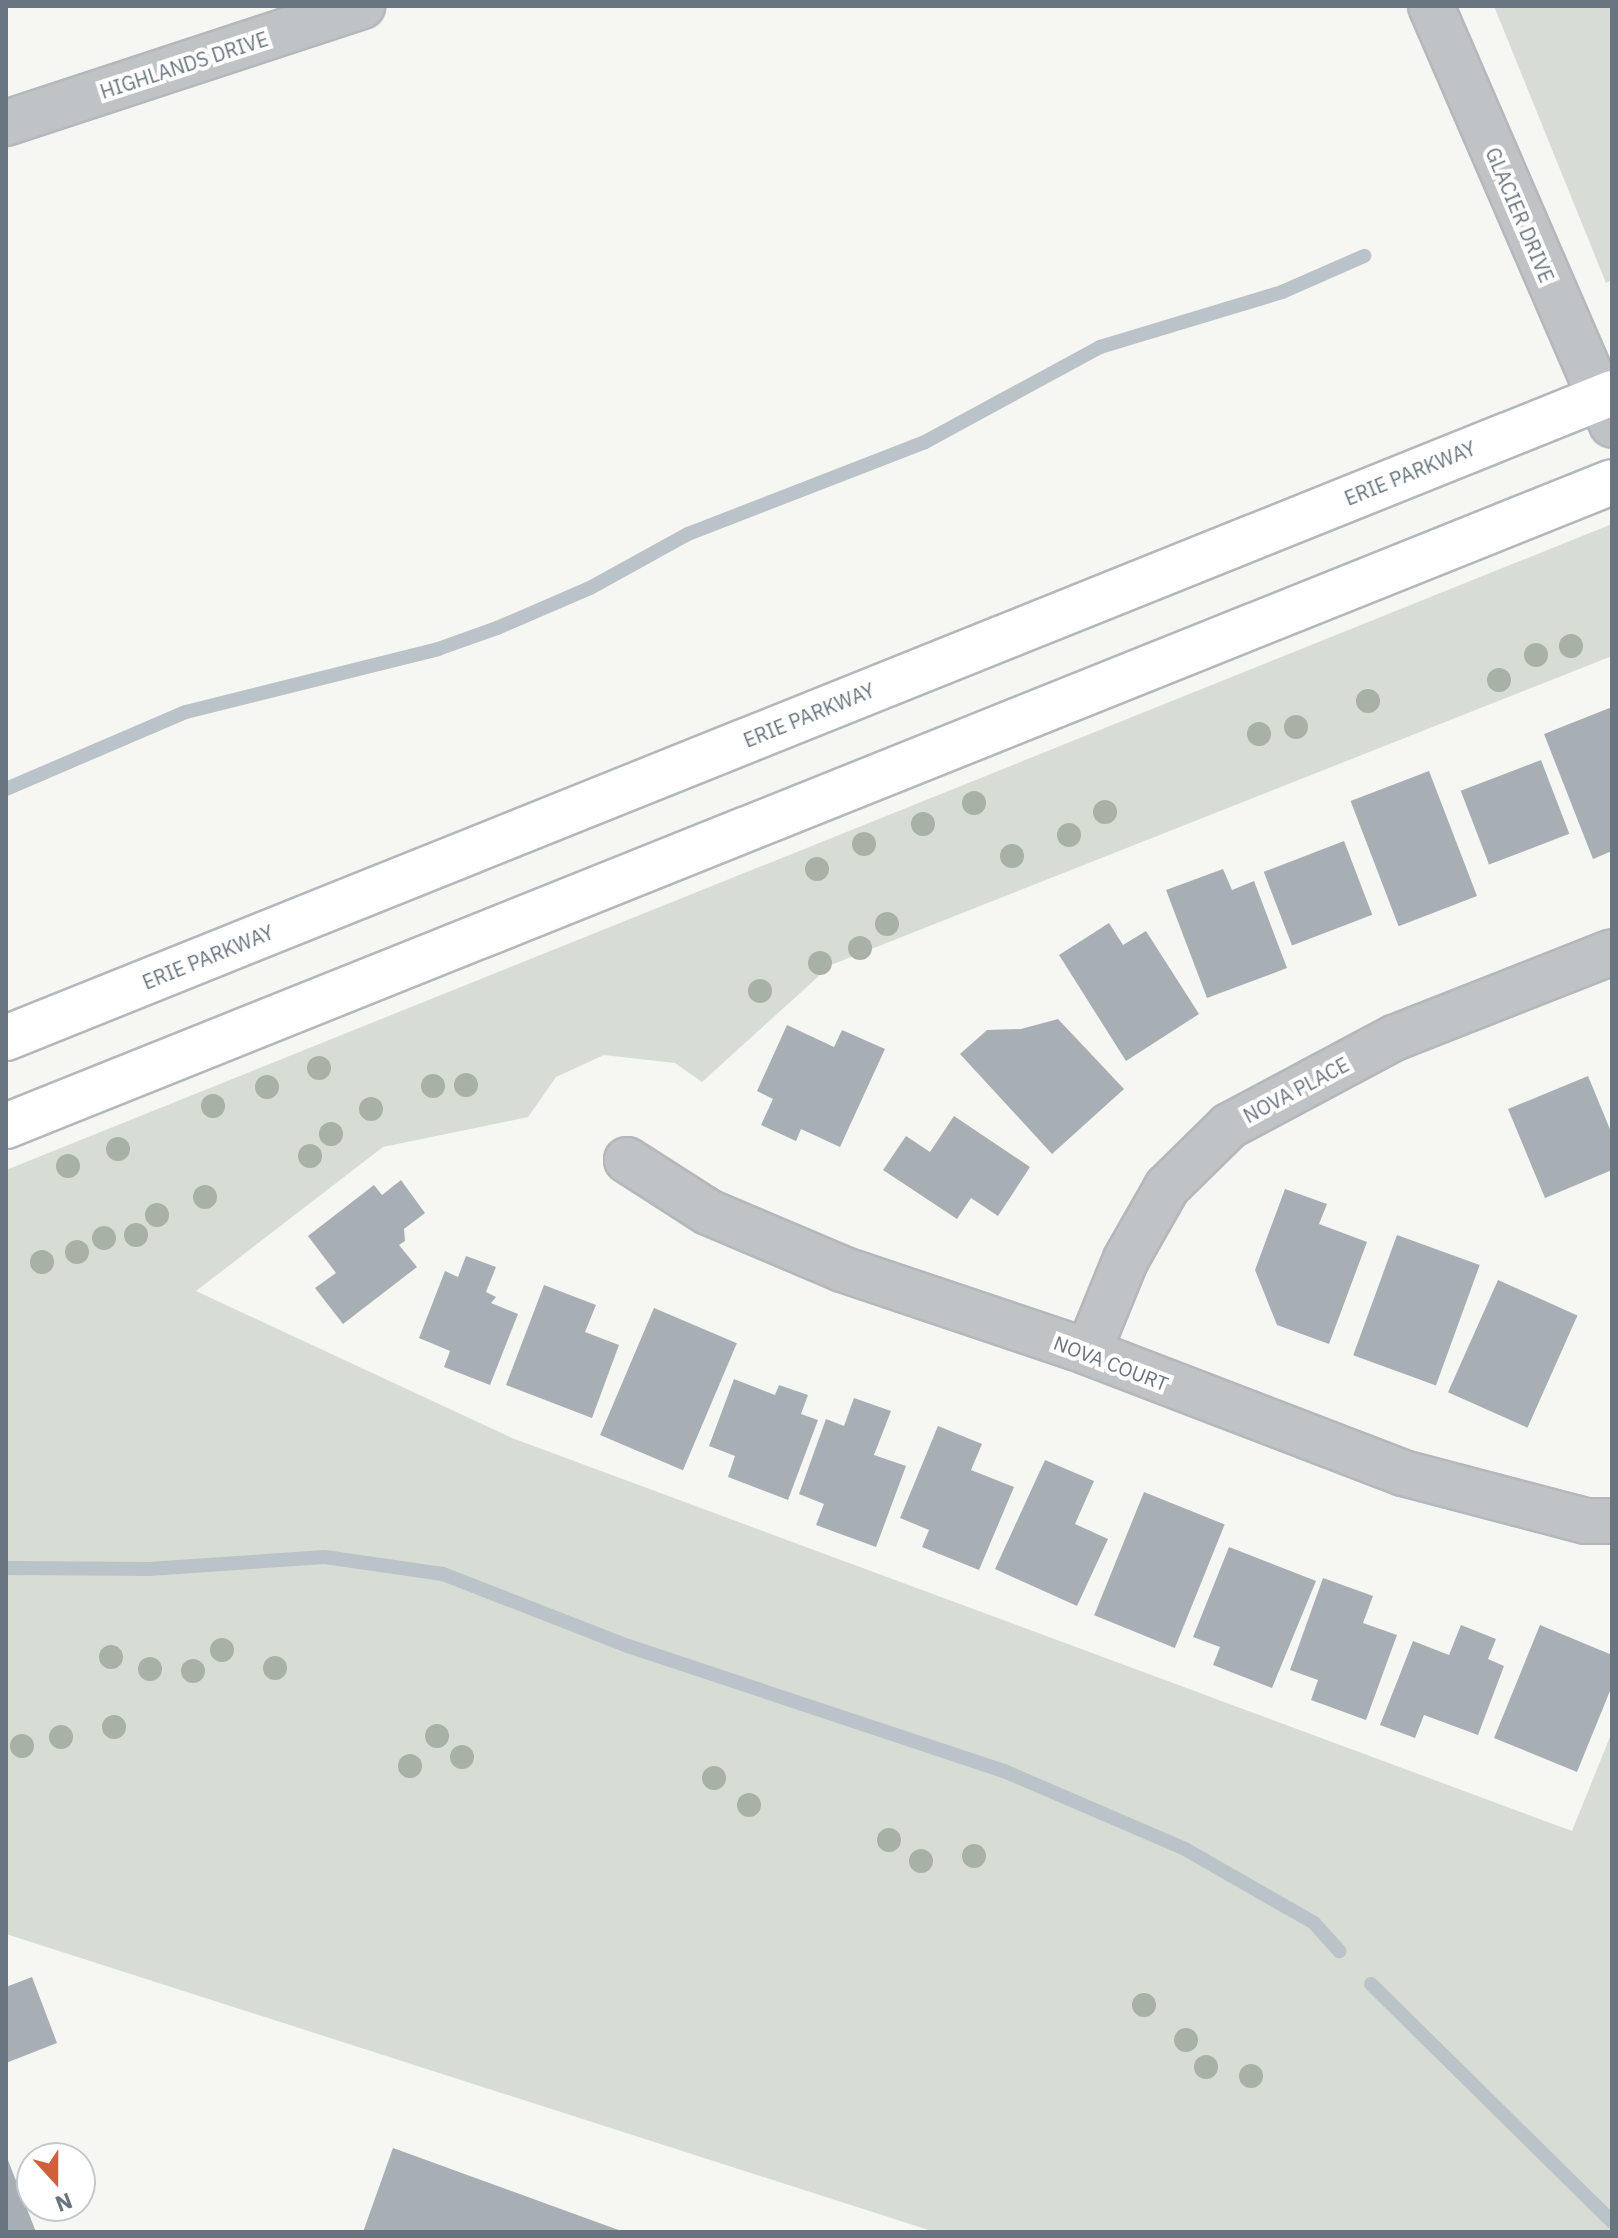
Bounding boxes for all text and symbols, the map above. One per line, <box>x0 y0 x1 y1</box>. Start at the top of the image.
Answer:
street label: HIGHLANDS DRIVE <box>97 26 271 104</box>
street label: GLACIER DRIVE <box>1481 144 1559 286</box>
street label: ERIE PARKWAY <box>1341 436 1479 510</box>
street label: ERIE PARKWAY <box>740 678 878 752</box>
street label: ERIE PARKWAY <box>139 920 277 994</box>
street label: NOVA PLACE <box>1239 1052 1353 1128</box>
street label: NOVA COURT <box>1050 1330 1172 1396</box>
north arrow <box>16 2142 96 2222</box>
text: N <box>51 2187 77 2219</box>

